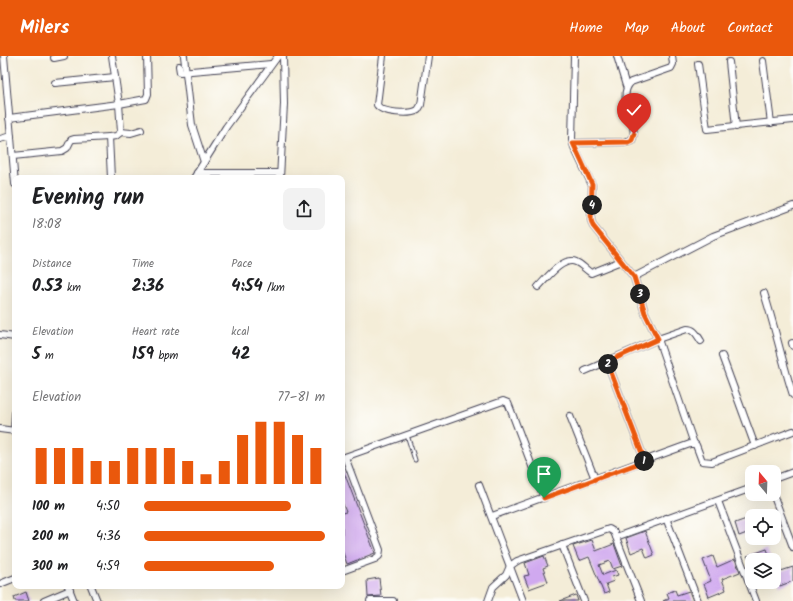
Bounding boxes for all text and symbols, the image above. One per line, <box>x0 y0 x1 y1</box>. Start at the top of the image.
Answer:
text: Milers <box>20 13 69 43</box>
text: Home <box>569 17 603 39</box>
text: Map <box>625 17 649 39</box>
text: About <box>671 17 705 39</box>
text: Contact <box>727 17 773 39</box>
pin <box>617 93 651 134</box>
icon: check <box>623 99 645 121</box>
text: Evening run <box>32 181 144 216</box>
button: share <box>283 188 325 230</box>
pin: 4 <box>582 195 602 215</box>
text: 4 <box>589 196 595 214</box>
text: 18:08 <box>32 214 61 235</box>
text: Distance <box>32 255 72 273</box>
text: Time <box>132 255 154 273</box>
text: Pace <box>231 255 252 273</box>
text: 0.53 <box>32 273 63 300</box>
text: 2:36 <box>132 273 164 300</box>
text: 4:54 <box>231 273 263 300</box>
text: km <box>63 279 81 297</box>
text: /km <box>263 279 285 297</box>
pin: 3 <box>630 284 650 304</box>
text: 3 <box>637 285 643 303</box>
text: Elevation <box>32 323 74 341</box>
text: Heart rate <box>132 323 179 341</box>
text: kcal <box>231 323 249 341</box>
text: 5 <box>32 341 41 368</box>
text: 159 <box>132 341 154 368</box>
text: 42 <box>231 341 251 368</box>
text: m <box>41 347 54 365</box>
text: bpm <box>154 347 178 365</box>
pin: 2 <box>598 354 618 374</box>
text: 2 <box>605 355 611 373</box>
text: Elevation <box>32 387 81 408</box>
text: 77–81 m <box>278 387 325 408</box>
pin: 1 <box>634 451 654 471</box>
text: 1 <box>642 452 646 470</box>
pin <box>527 457 561 498</box>
icon: arrive <box>533 463 555 485</box>
north arrow <box>745 465 781 501</box>
map controls <box>745 465 781 589</box>
text: 100 m <box>32 496 65 517</box>
text: 4:50 <box>96 496 120 517</box>
button: locate <box>745 509 781 545</box>
text: 200 m <box>32 526 69 547</box>
text: 4:36 <box>96 526 121 547</box>
button: layers <box>745 553 781 589</box>
text: 300 m <box>32 556 68 577</box>
text: 4:59 <box>96 556 120 577</box>

